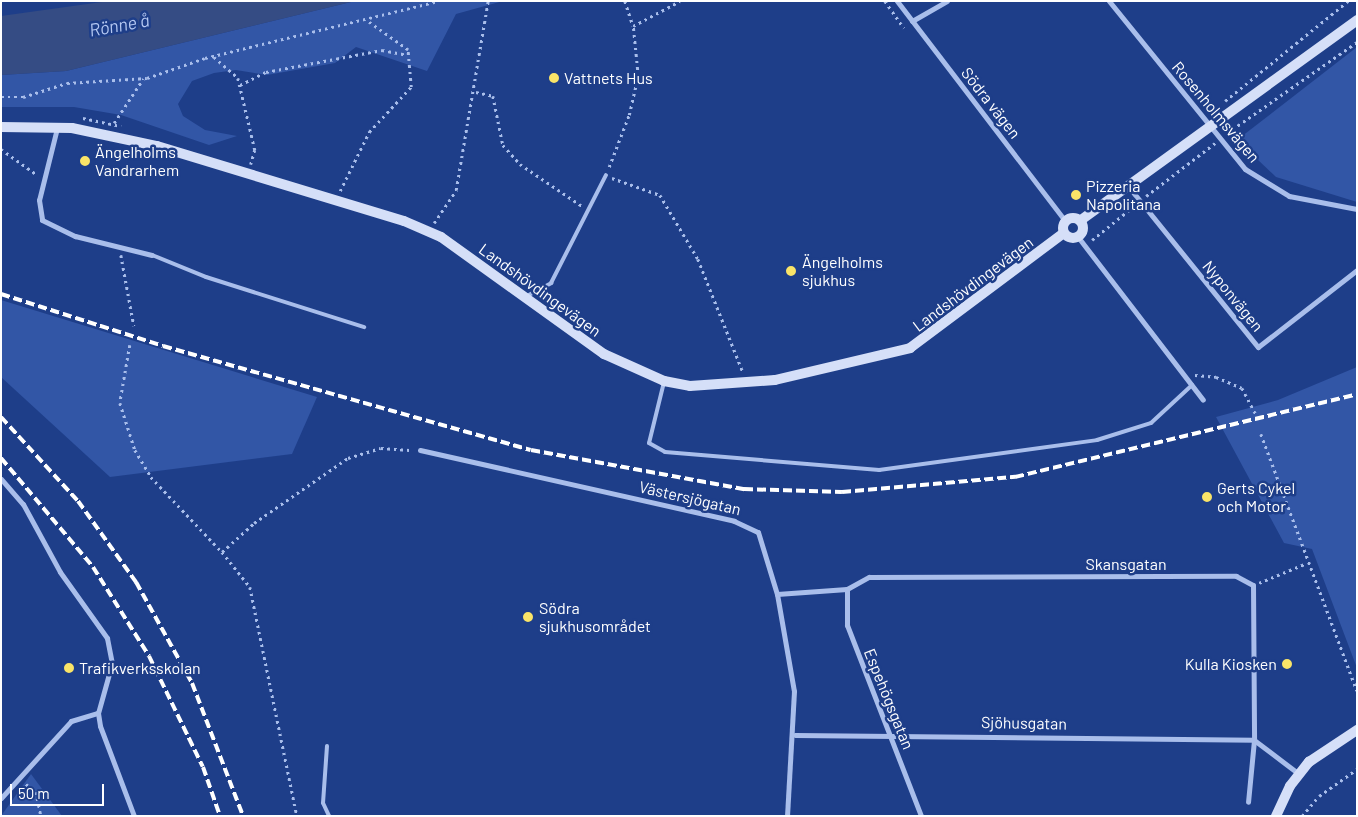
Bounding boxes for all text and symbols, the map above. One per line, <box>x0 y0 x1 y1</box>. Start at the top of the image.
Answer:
water label: Rönne å <box>87 9 151 41</box>
street label: Rosenholmsvägen <box>1168 58 1264 166</box>
street label: Södra vägen <box>957 64 1025 142</box>
place label: Vattnets Hus <box>564 68 653 88</box>
marker: Vattnets Hus <box>548 72 560 84</box>
place label: Ängelholms Vandrarhem <box>95 142 179 180</box>
marker: Ängelholms Vandrarhem <box>79 155 91 167</box>
place label: Pizzeria Napolitana <box>1086 176 1161 214</box>
marker: Pizzeria Napolitana <box>1070 189 1082 201</box>
street label: Landshövdingevägen <box>909 232 1037 336</box>
street label: Landshövdingevägen <box>475 239 605 341</box>
place label: Ängelholms sjukhus <box>802 252 883 290</box>
street label: Nyponvägen <box>1199 257 1267 335</box>
marker: Ängelholms sjukhus <box>784 264 798 278</box>
street label: Västersjögatan <box>637 477 743 519</box>
place label: Gerts Cykel och Motor <box>1217 478 1295 516</box>
marker: Gerts Cykel och Motor <box>1201 491 1213 503</box>
street label: Skansgatan <box>1085 554 1167 574</box>
place label: Södra sjukhusområdet <box>539 598 651 636</box>
marker: Södra sjukhusområdet <box>521 610 535 624</box>
street label: Espehögsgatan <box>860 646 918 752</box>
place label: Kulla Kiosken <box>1185 654 1277 674</box>
place label: Trafikverksskolan <box>79 658 201 678</box>
marker: Kulla Kiosken <box>1281 658 1293 670</box>
marker: Trafikverksskolan <box>63 662 75 674</box>
street label: Sjöhusgatan <box>981 713 1067 733</box>
scale bar <box>12 774 106 806</box>
text: 50 m <box>18 784 50 802</box>

